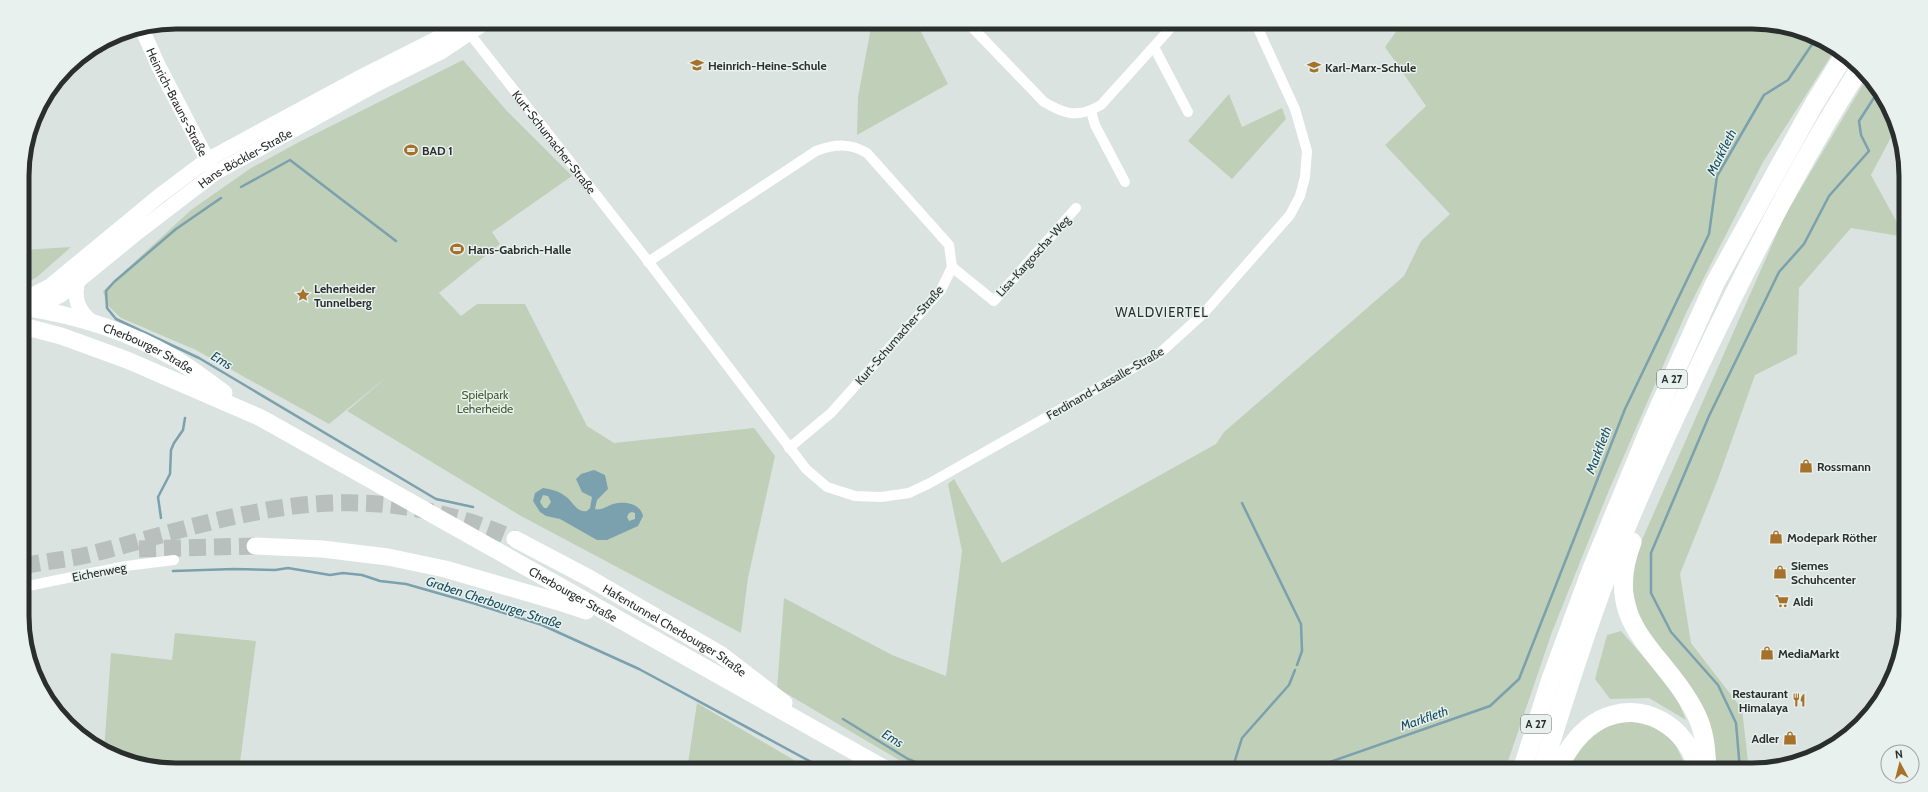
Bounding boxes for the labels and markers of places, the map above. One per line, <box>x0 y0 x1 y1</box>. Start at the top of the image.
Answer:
school or university icon: Heinrich-Heine-Schule <box>689 57 705 73</box>
place label: Heinrich-Heine-Schule <box>708 58 827 73</box>
school or university icon: Karl-Marx-Schule <box>1306 59 1322 75</box>
place label: Karl-Marx-Schule <box>1325 60 1416 75</box>
sports icon: BAD 1 <box>403 142 419 158</box>
place label: BAD 1 <box>422 143 453 158</box>
sports icon: Hans-Gabrich-Halle <box>449 241 465 257</box>
place label: Hans-Gabrich-Halle <box>468 242 571 257</box>
place label: Leherheider Tunnelberg <box>314 281 376 310</box>
place icon: Leherheider Tunnelberg <box>295 287 311 303</box>
shop icon: Rossmann <box>1798 458 1814 474</box>
place label: Rossmann <box>1817 459 1871 474</box>
shop icon: Modepark Röther <box>1768 529 1784 545</box>
place label: Modepark Röther <box>1787 530 1877 545</box>
place label: Siemes Schuhcenter <box>1791 558 1856 587</box>
shop icon: Siemes Schuhcenter <box>1772 564 1788 580</box>
supermarket icon: Aldi <box>1774 593 1790 609</box>
place label: Aldi <box>1793 594 1813 609</box>
shop icon: MediaMarkt <box>1759 645 1775 661</box>
place label: MediaMarkt <box>1778 646 1839 661</box>
place label: Restaurant Himalaya <box>1732 686 1788 715</box>
restaurant icon: Restaurant Himalaya <box>1791 692 1807 708</box>
shop icon: Adler <box>1782 730 1798 746</box>
place label: Adler <box>1752 731 1779 746</box>

